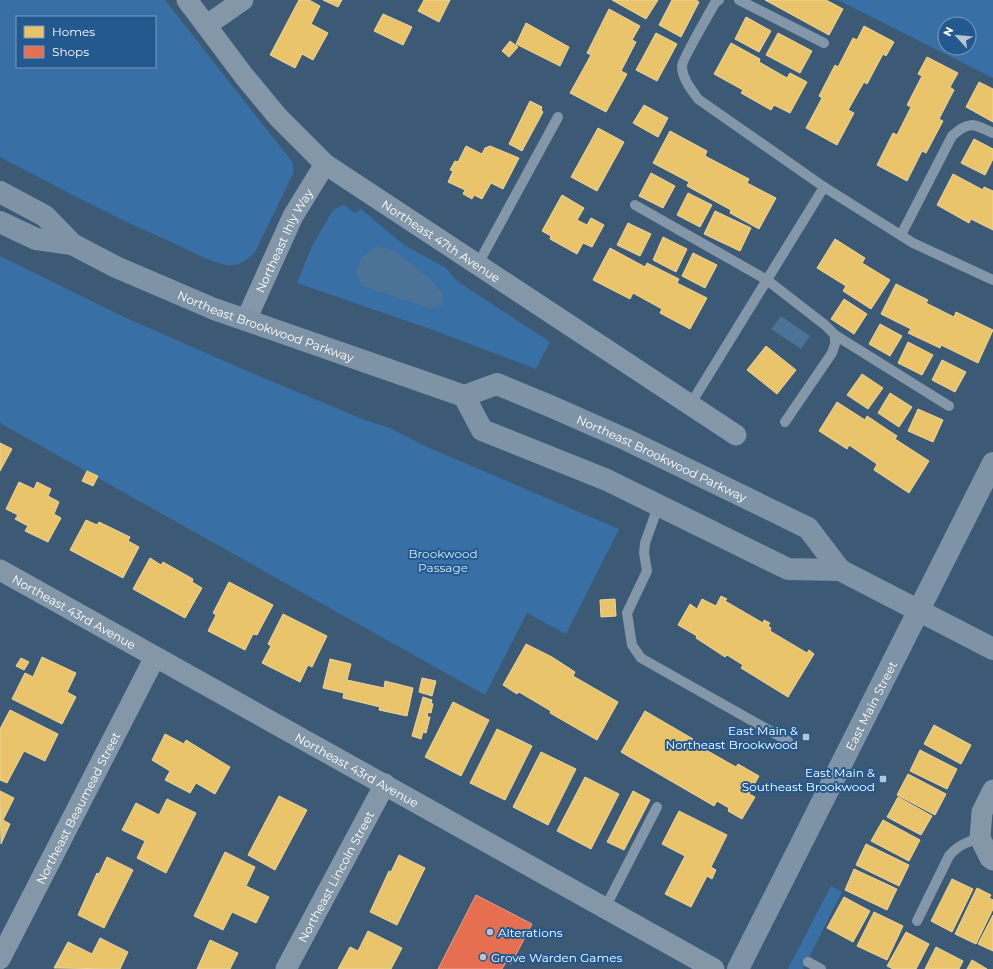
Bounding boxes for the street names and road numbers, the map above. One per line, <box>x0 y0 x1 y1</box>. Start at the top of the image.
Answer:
street label: Northeast Ihly Way <box>252 185 316 295</box>
street label: Northeast 47th Avenue <box>379 196 503 285</box>
street label: Northeast Brookwood Parkway <box>175 287 357 365</box>
street label: Northeast Brookwood Parkway <box>575 411 750 505</box>
street label: Northeast 43rd Avenue <box>10 571 139 652</box>
street label: East Main Street <box>842 658 900 753</box>
street label: Northeast Beaumead Street <box>32 729 123 886</box>
street label: Northeast 43rd Avenue <box>293 729 421 810</box>
street label: Northeast Lincoln Street <box>294 808 377 945</box>

